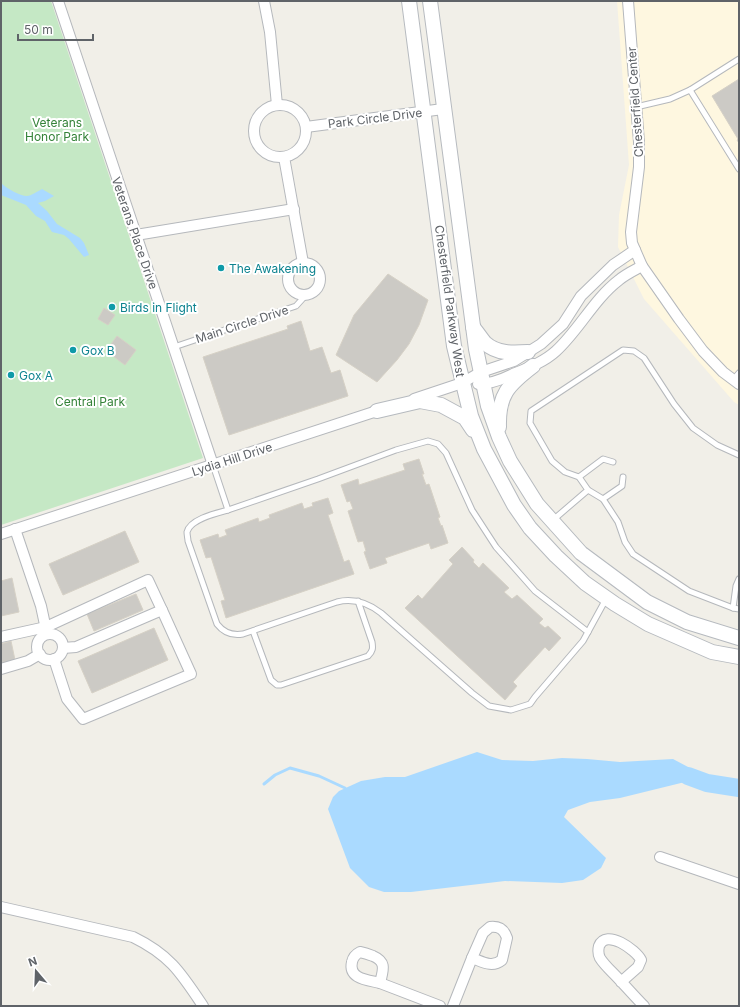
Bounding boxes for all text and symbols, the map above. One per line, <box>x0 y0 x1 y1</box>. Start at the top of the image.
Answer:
scale bar <box>18 16 93 42</box>
text: 50 m <box>24 22 53 37</box>
street label: Chesterfield Center <box>624 46 646 158</box>
street label: Park Circle Drive <box>327 105 423 131</box>
park label: Veterans Honor Park <box>25 115 89 144</box>
street label: Veterans Place Drive <box>109 175 161 291</box>
street label: Chesterfield Parkway West <box>432 224 468 378</box>
place label: The Awakening <box>229 261 316 276</box>
marker: The Awakening <box>216 263 226 273</box>
place label: Birds in Flight <box>120 300 197 315</box>
marker: Birds in Flight <box>107 302 117 312</box>
street label: Main Circle Drive <box>194 302 290 346</box>
place label: Gox B <box>81 343 115 358</box>
marker: Gox B <box>68 345 78 355</box>
place label: Gox A <box>19 368 53 383</box>
marker: Gox A <box>6 370 16 380</box>
park label: Central Park <box>55 394 125 409</box>
street label: Lydia Hill Drive <box>190 439 274 479</box>
north arrow <box>16 951 56 991</box>
text: N <box>26 954 39 970</box>

